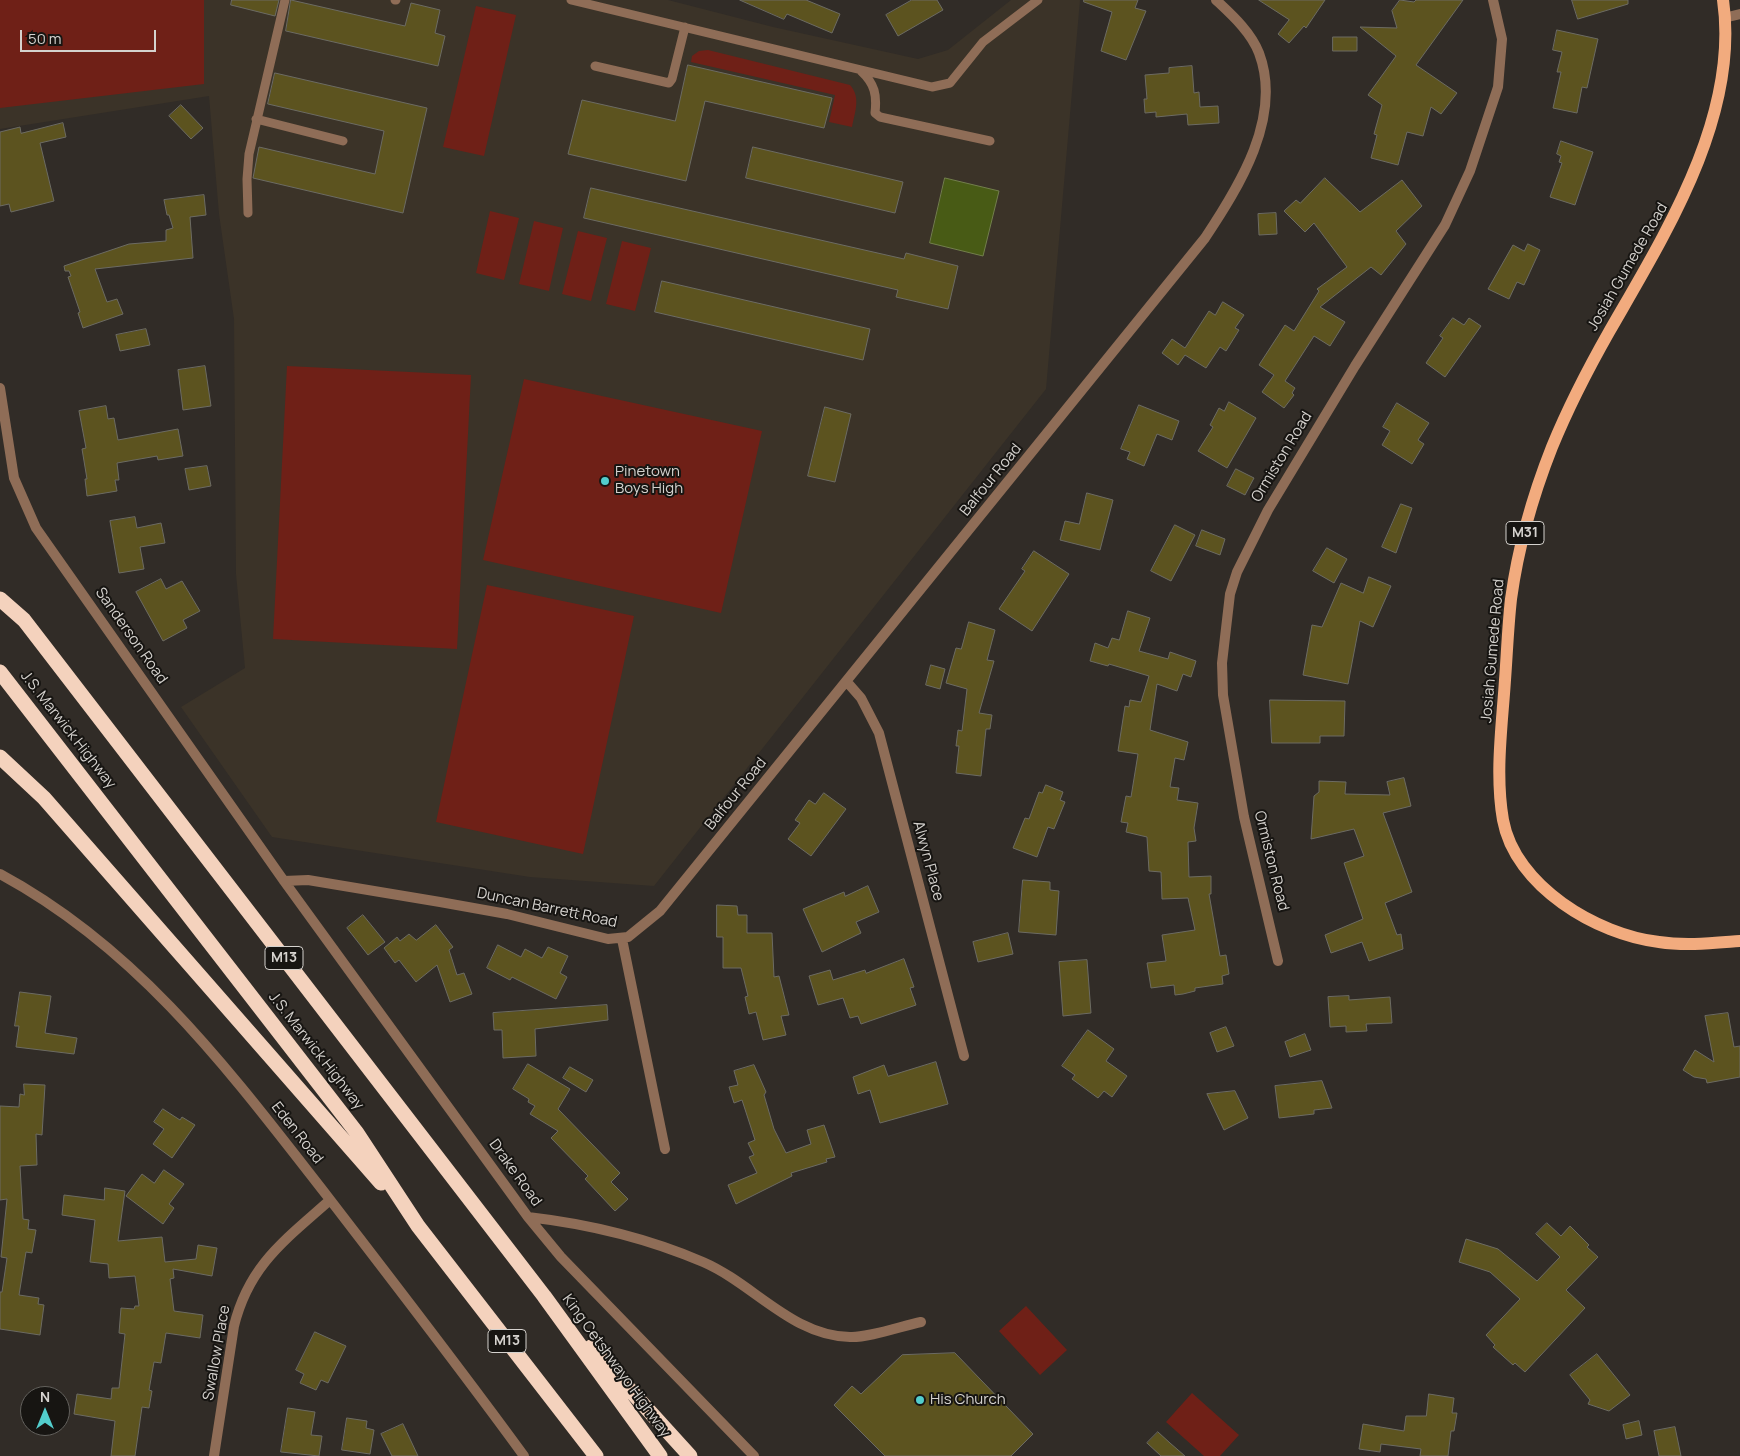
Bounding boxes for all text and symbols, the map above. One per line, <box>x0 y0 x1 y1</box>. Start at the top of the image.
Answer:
scale bar <box>22 20 159 52</box>
text: 50 m <box>28 28 62 49</box>
street label: Josiah Gumede Road <box>1584 200 1672 334</box>
street label: Ormiston Road <box>1248 408 1316 506</box>
street label: Balfour Road <box>956 440 1026 520</box>
place label: Pinetown Boys High <box>615 463 683 498</box>
marker: Pinetown Boys High <box>599 475 611 487</box>
road number: M31 <box>1506 522 1544 544</box>
street label: Josiah Gumede Road <box>1478 578 1508 724</box>
street label: Sanderson Road <box>91 584 171 688</box>
street label: J.S. Marwick Highway <box>17 668 119 792</box>
street label: Balfour Road <box>701 754 771 834</box>
street label: Ormiston Road <box>1250 809 1292 913</box>
street label: Alwyn Place <box>909 819 947 903</box>
street label: Duncan Barrett Road <box>475 884 619 932</box>
road number: M13 <box>265 946 303 970</box>
street label: J.S. Marwick Highway <box>265 989 367 1113</box>
street label: Eden Road <box>267 1099 327 1167</box>
street label: Drake Road <box>485 1136 545 1210</box>
street label: King Cetshwayo Highway <box>558 1291 674 1441</box>
street label: Swallow Place <box>200 1304 234 1402</box>
road number: M13 <box>488 1330 526 1352</box>
north arrow <box>20 1386 70 1436</box>
text: N <box>40 1387 50 1406</box>
place label: His Church <box>930 1391 1006 1409</box>
marker: His Church <box>914 1394 926 1406</box>

